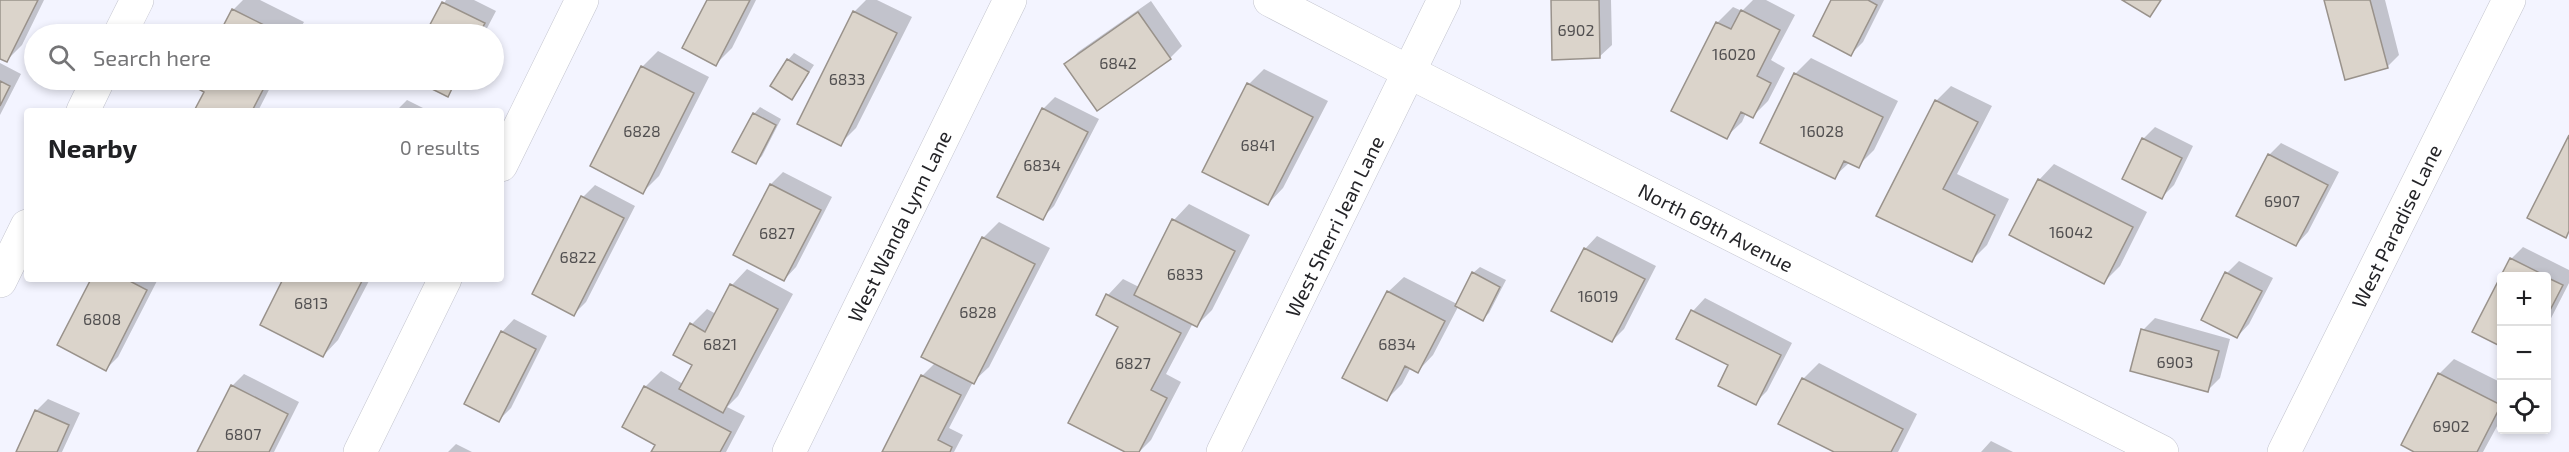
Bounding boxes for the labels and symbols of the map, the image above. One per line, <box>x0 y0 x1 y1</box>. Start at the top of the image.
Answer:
house number: 6902 <box>1558 20 1594 39</box>
house number: 16020 <box>1712 44 1756 63</box>
house number: 6842 <box>1099 53 1137 72</box>
house number: 6833 <box>829 69 865 88</box>
house number: 6828 <box>623 121 661 140</box>
house number: 16028 <box>1800 121 1844 140</box>
street label: West Wanda Lynn Lane <box>842 126 956 326</box>
street label: West Sherri Jean Lane <box>1280 132 1388 320</box>
house number: 6841 <box>1240 135 1276 154</box>
street label: West Paradise Lane <box>2346 140 2446 312</box>
house number: 6834 <box>1023 155 1061 174</box>
street label: North 69th Avenue <box>1635 178 1797 276</box>
house number: 6907 <box>2264 191 2300 210</box>
house number: 16042 <box>2049 222 2093 241</box>
house number: 6827 <box>759 223 795 242</box>
house number: 6822 <box>560 247 596 266</box>
house number: 6833 <box>1167 264 1203 283</box>
house number: 16019 <box>1578 286 1618 305</box>
house number: 6813 <box>294 293 328 312</box>
house number: 6828 <box>959 302 997 321</box>
house number: 6808 <box>83 309 121 328</box>
house number: 6821 <box>703 334 737 353</box>
house number: 6834 <box>1378 334 1416 353</box>
house number: 6903 <box>2157 352 2193 371</box>
house number: 6827 <box>1115 353 1151 372</box>
house number: 6902 <box>2433 416 2469 435</box>
house number: 6807 <box>225 424 261 443</box>

